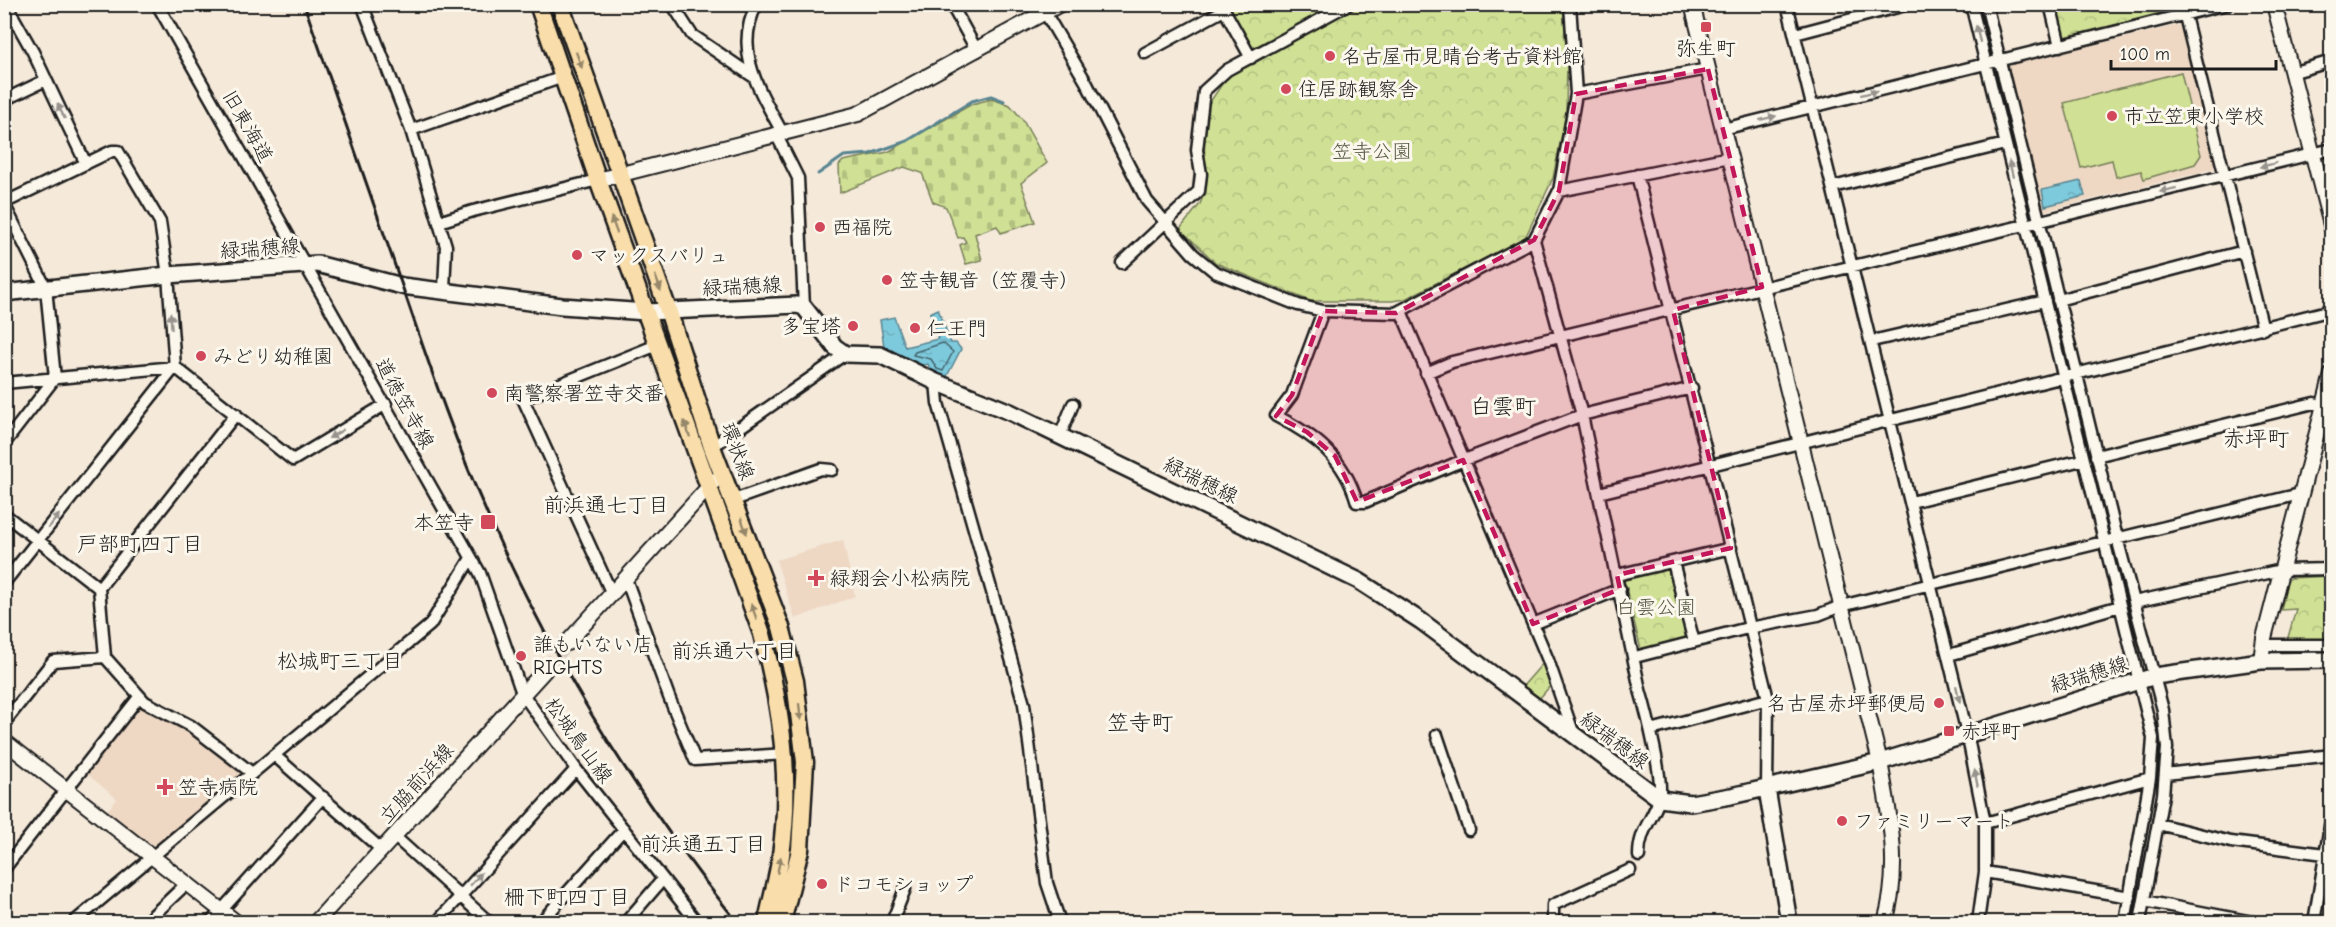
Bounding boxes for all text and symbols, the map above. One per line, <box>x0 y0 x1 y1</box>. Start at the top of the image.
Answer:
marker: 弥生町 <box>1699 20 1713 34</box>
one-way arrow <box>1973 25 1983 43</box>
scale bar <box>2111 33 2276 71</box>
place label: 弥生町 <box>1676 37 1736 60</box>
text: 100 m <box>2120 44 2170 65</box>
place label: 名古屋市見晴台考古資料館 <box>1342 45 1582 68</box>
marker: 名古屋市見晴台考古資料館 <box>1323 49 1337 63</box>
one-way arrow <box>575 51 585 69</box>
place label: 住居跡観察舎 <box>1298 78 1418 101</box>
marker: 住居跡観察舎 <box>1279 82 1293 96</box>
street label: 旧東海道 <box>218 86 278 167</box>
one-way arrow <box>1860 88 1879 98</box>
one-way arrow <box>56 102 66 120</box>
place label: 市立笠東小学校 <box>2124 105 2264 128</box>
marker: 市立笠東小学校 <box>2105 109 2119 123</box>
one-way arrow <box>1759 113 1777 123</box>
park label: 笠寺公園 <box>1332 140 1412 163</box>
one-way arrow <box>2005 159 2015 178</box>
one-way arrow <box>2259 160 2277 170</box>
one-way arrow <box>2159 185 2177 195</box>
one-way arrow <box>609 216 619 234</box>
place label: 西福院 <box>832 216 892 239</box>
marker: 西福院 <box>813 220 827 234</box>
street label: 緑瑞穂線 <box>219 234 301 263</box>
place label: マックスバリュ <box>589 244 729 267</box>
marker: マックスバリュ <box>570 248 584 262</box>
place label: 笠寺観音（笠覆寺） <box>899 269 1079 292</box>
street label: 緑瑞穂線 <box>701 273 783 300</box>
marker: 笠寺観音（笠覆寺） <box>880 273 894 287</box>
one-way arrow <box>654 274 663 292</box>
one-way arrow <box>167 311 176 330</box>
place label: 多宝塔 <box>781 315 841 338</box>
place label: 仁王門 <box>927 317 987 340</box>
marker: 多宝塔 <box>846 319 860 333</box>
marker: 仁王門 <box>908 321 922 335</box>
place label: みどり幼稚園 <box>213 345 333 368</box>
marker: みどり幼稚園 <box>194 349 208 363</box>
street label: 道徳笠寺線 <box>370 354 439 453</box>
place label: 南警察署笠寺交番 <box>504 382 664 405</box>
marker: 南警察署笠寺交番 <box>485 386 499 400</box>
district label: 白雲町 <box>1470 394 1536 420</box>
one-way arrow <box>682 419 692 437</box>
street label: 環状線 <box>716 419 759 483</box>
district label: 赤坪町 <box>2223 426 2289 452</box>
one-way arrow <box>328 429 344 440</box>
street label: 緑瑞穂線 <box>1160 453 1242 508</box>
district label: 前浜通七丁目 <box>543 493 669 517</box>
place label: 本笠寺 <box>414 511 474 534</box>
one-way arrow <box>47 513 59 528</box>
marker: 本笠寺 <box>479 513 497 531</box>
one-way arrow <box>739 517 749 535</box>
district label: 戸部町四丁目 <box>77 532 203 556</box>
place label: 緑翔会小松病院 <box>830 567 970 590</box>
marker: 緑翔会小松病院 <box>807 569 825 587</box>
park label: 白雲公園 <box>1616 596 1696 619</box>
one-way arrow <box>749 603 758 621</box>
place label: 誰もいない店 RIGHTS <box>533 633 653 679</box>
district label: 前浜通六丁目 <box>671 639 797 663</box>
district label: 松城町三丁目 <box>277 649 403 673</box>
marker: 誰もいない店 RIGHTS <box>514 649 528 663</box>
street label: 緑瑞穂線 <box>2048 652 2131 697</box>
one-way arrow <box>1954 685 1963 704</box>
place label: 名古屋赤坪郵便局 <box>1767 692 1927 715</box>
street label: 松城鳥山線 <box>540 693 617 788</box>
marker: 名古屋赤坪郵便局 <box>1932 696 1946 710</box>
one-way arrow <box>795 703 804 722</box>
street label: 緑瑞穂線 <box>1576 707 1654 774</box>
district label: 笠寺町 <box>1107 710 1173 736</box>
place label: 赤坪町 <box>1961 720 2021 743</box>
marker: 赤坪町 <box>1942 724 1956 738</box>
street label: 立脇前浜線 <box>374 738 458 828</box>
one-way arrow <box>1971 768 1980 787</box>
place label: 笠寺病院 <box>178 776 258 799</box>
marker: 笠寺病院 <box>156 778 174 796</box>
place label: ファミリーマート <box>1854 810 2014 833</box>
marker: ファミリーマート <box>1835 814 1849 828</box>
district label: 前浜通五丁目 <box>640 832 766 856</box>
one-way arrow <box>775 856 784 875</box>
one-way arrow <box>469 872 482 887</box>
place label: ドコモショップ <box>834 873 973 896</box>
marker: ドコモショップ <box>815 877 829 891</box>
district label: 柵下町四丁目 <box>504 885 630 909</box>

